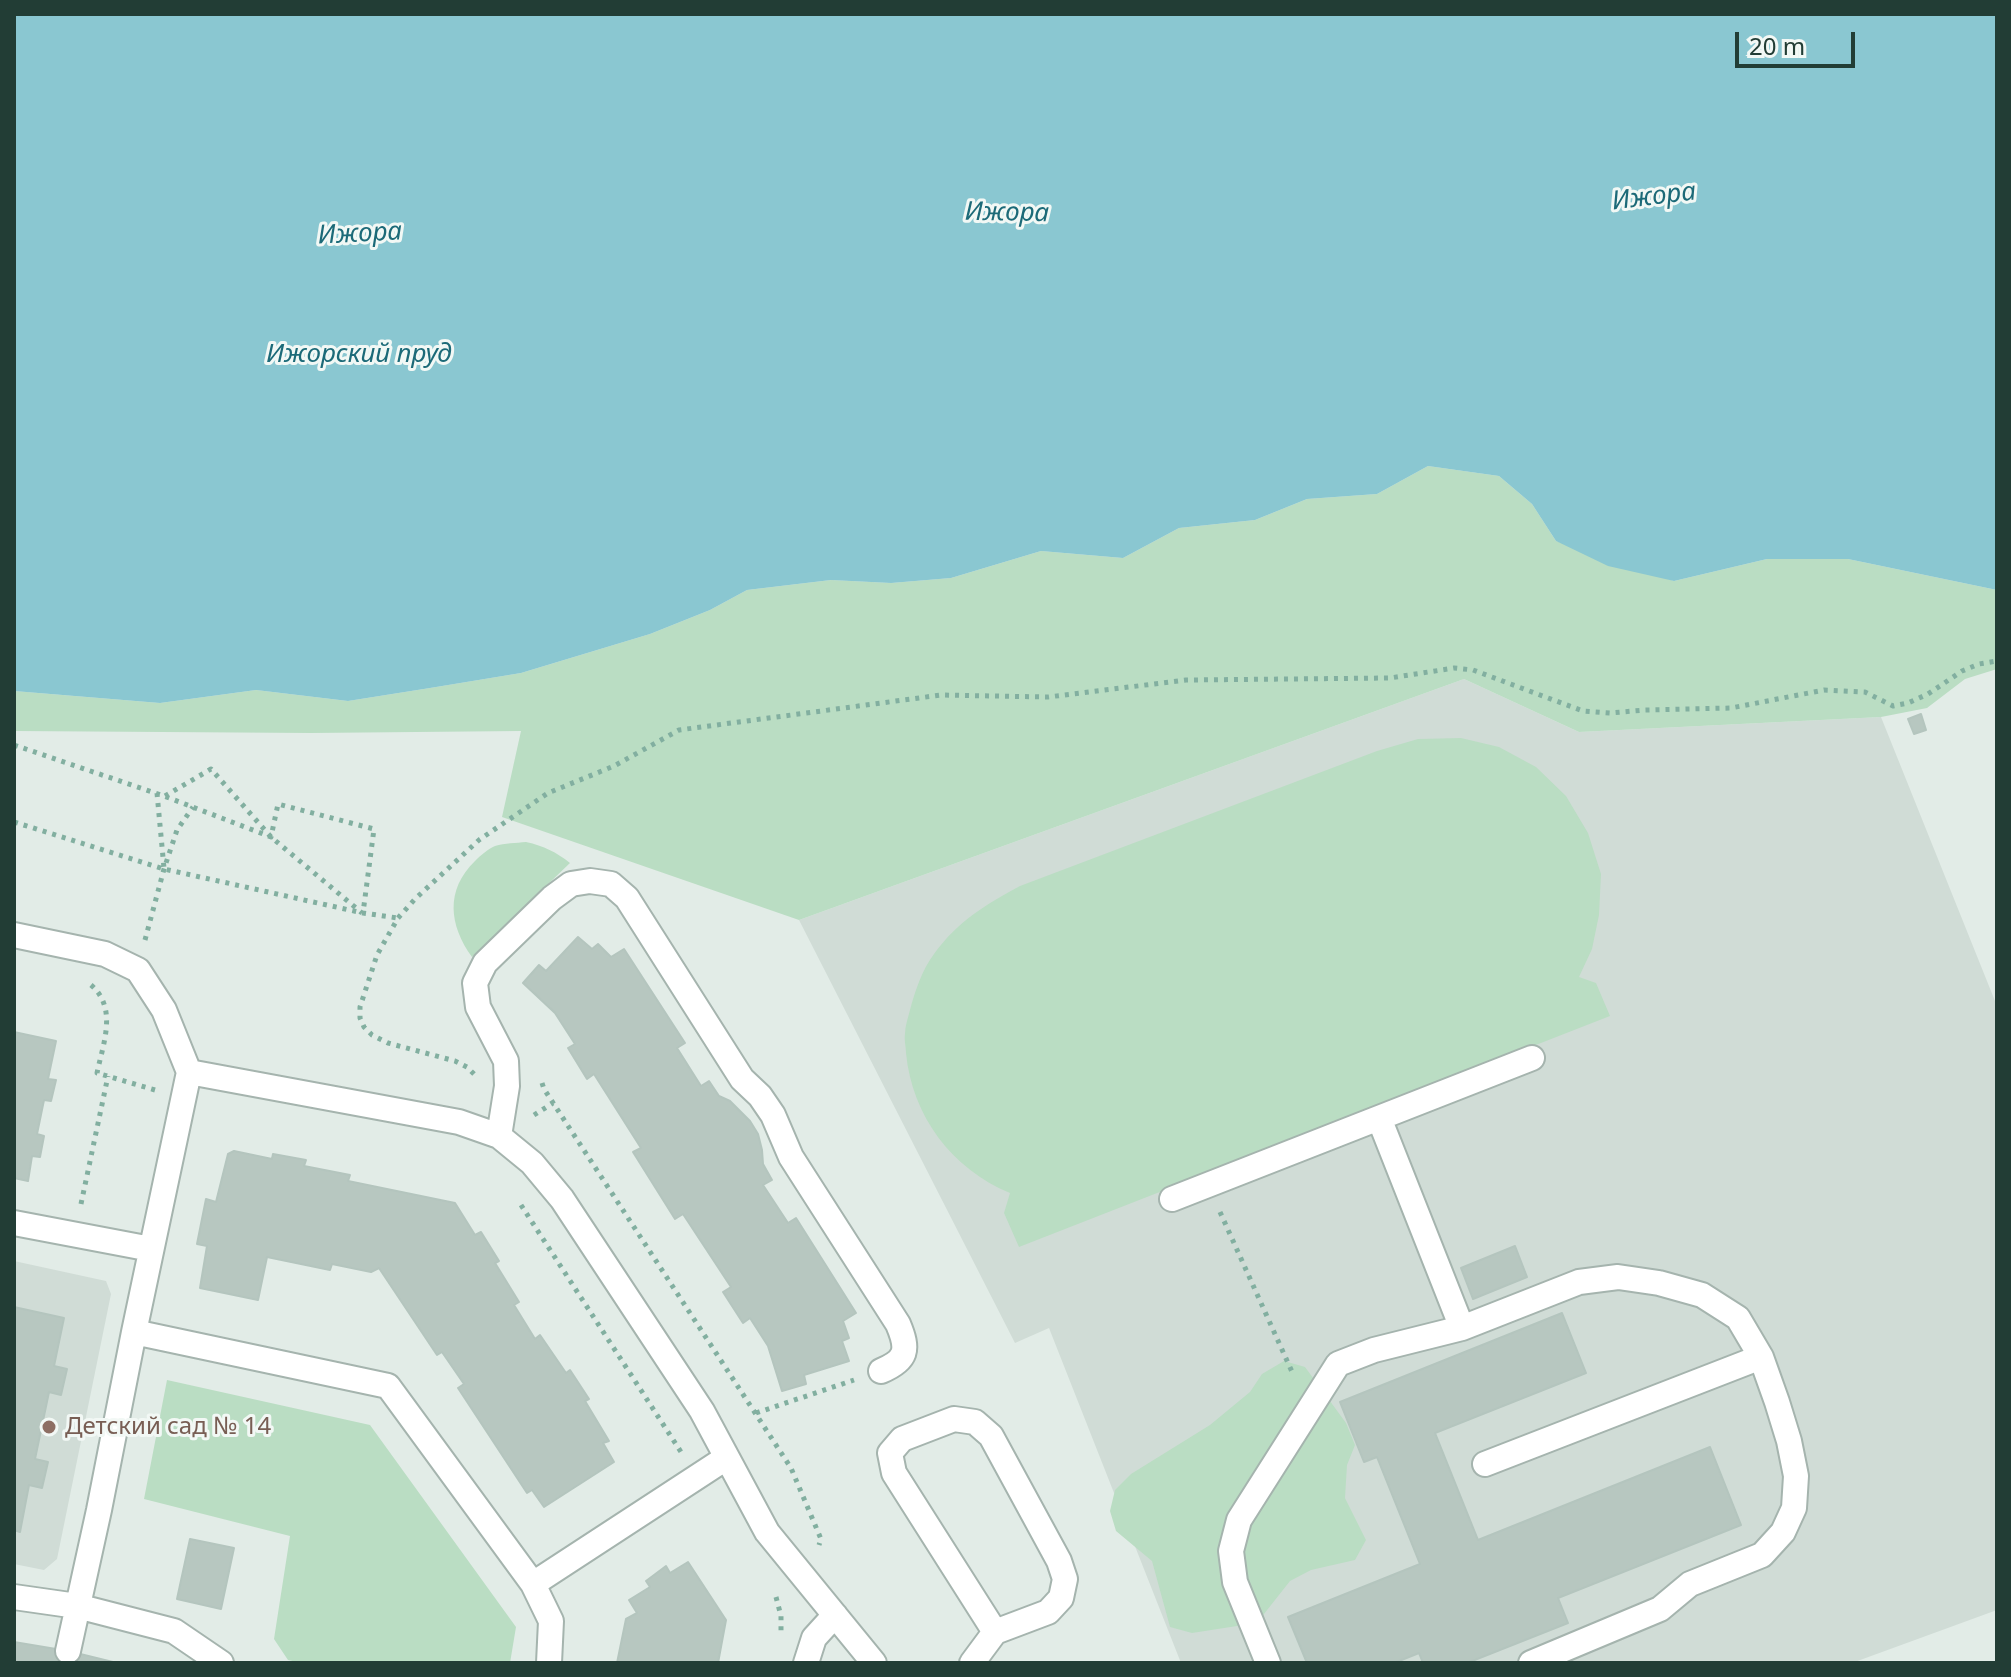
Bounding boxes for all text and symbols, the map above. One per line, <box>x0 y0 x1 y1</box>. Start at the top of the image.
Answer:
scale bar <box>1739 16 1859 66</box>
text: 20 m <box>1749 29 1805 62</box>
water label: Ижора <box>1610 176 1698 218</box>
water label: Ижора <box>965 197 1049 229</box>
water label: Ижора <box>317 216 403 252</box>
water label: Ижорский пруд <box>266 339 452 371</box>
place label: Детский сад № 14 <box>65 1413 271 1441</box>
marker: Детский сад № 14 <box>40 1418 58 1436</box>

